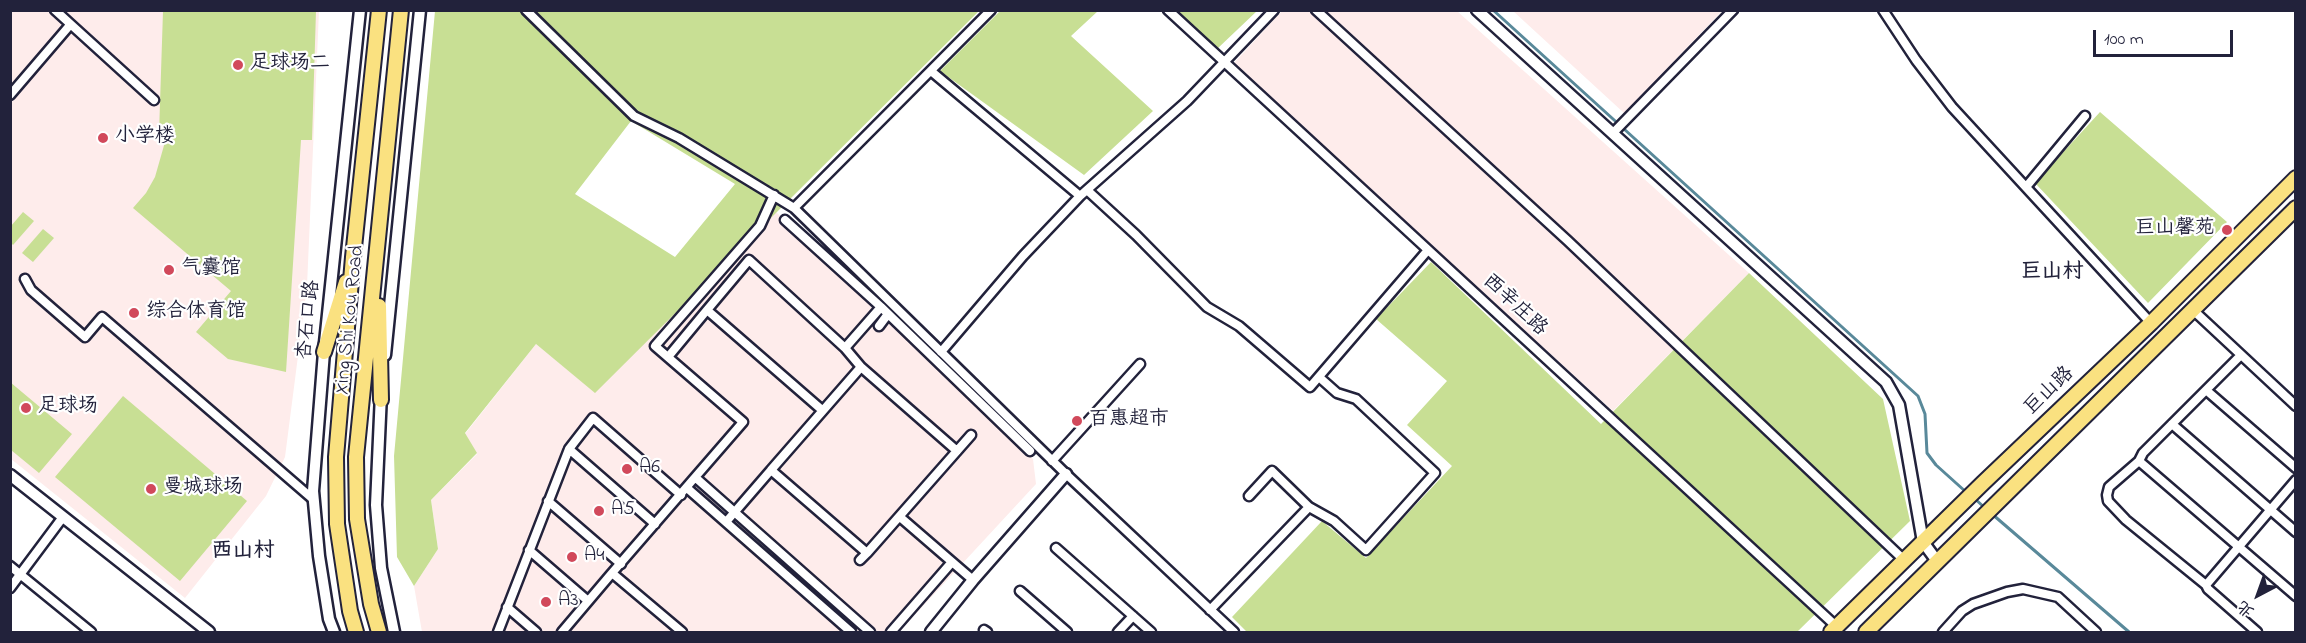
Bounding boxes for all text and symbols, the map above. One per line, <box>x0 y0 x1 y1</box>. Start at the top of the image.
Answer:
scale bar <box>2096 18 2236 56</box>
text: 100 m <box>2104 27 2144 53</box>
place label: 足球场二 <box>250 53 330 77</box>
marker: 足球场二 <box>231 58 245 72</box>
place label: 小学楼 <box>115 126 175 150</box>
marker: 小学楼 <box>96 131 110 145</box>
place label: 巨山馨苑 <box>2135 218 2215 242</box>
marker: 巨山馨苑 <box>2220 223 2234 237</box>
street label: Xing Shi Kou Road <box>331 244 371 396</box>
place label: 气囊馆 <box>181 258 241 282</box>
district label: 巨山村 <box>2021 261 2083 287</box>
marker: 气囊馆 <box>162 263 176 277</box>
street label: 西辛庄路 <box>1477 270 1551 342</box>
street label: 杏石口路 <box>294 279 326 361</box>
place label: 综合体育馆 <box>146 301 246 325</box>
marker: 综合体育馆 <box>127 306 141 320</box>
street label: 巨山路 <box>2020 363 2080 421</box>
place label: 足球场 <box>38 396 98 420</box>
marker: 足球场 <box>19 401 33 415</box>
place label: 百惠超市 <box>1089 409 1169 433</box>
marker: 百惠超市 <box>1070 414 1084 428</box>
place label: A6 <box>639 457 660 481</box>
marker: A6 <box>620 462 634 476</box>
place label: 曼城球场 <box>163 477 243 501</box>
marker: 曼城球场 <box>144 482 158 496</box>
place label: A5 <box>611 499 635 523</box>
marker: A5 <box>592 504 606 518</box>
district label: 西山村 <box>212 540 274 566</box>
place label: A4 <box>584 545 605 569</box>
marker: A4 <box>565 550 579 564</box>
north arrow <box>2228 565 2288 625</box>
place label: A3 <box>558 590 579 614</box>
text: 北 <box>2232 594 2260 623</box>
marker: A3 <box>539 595 553 609</box>

